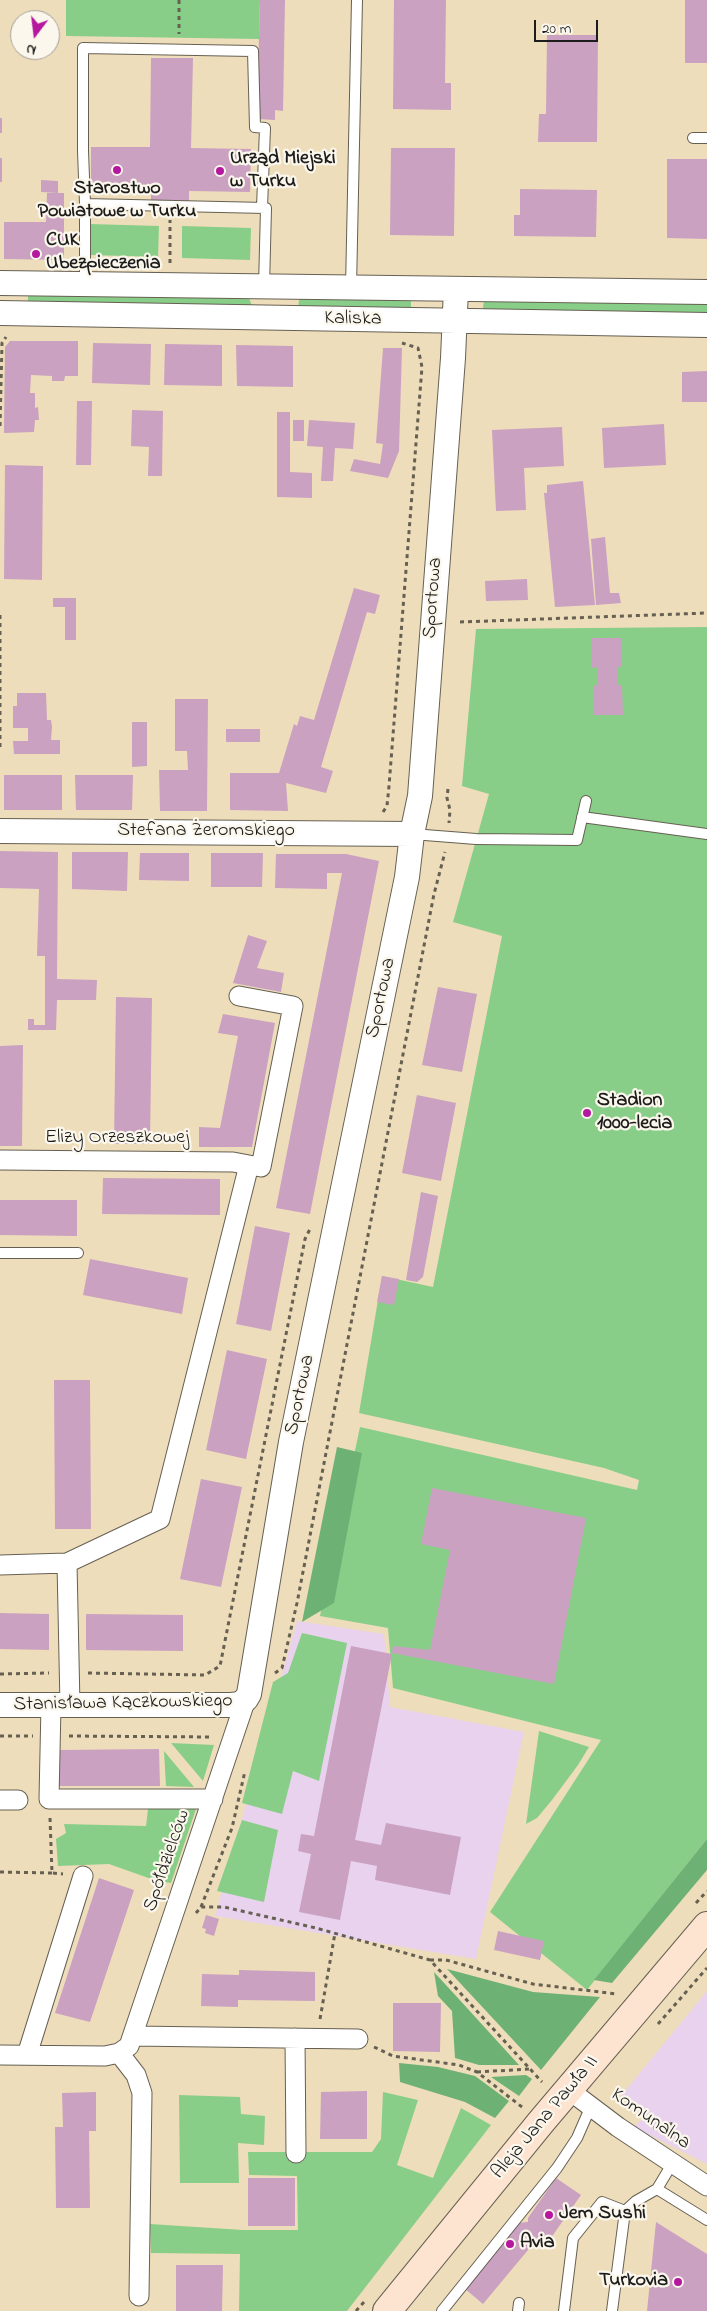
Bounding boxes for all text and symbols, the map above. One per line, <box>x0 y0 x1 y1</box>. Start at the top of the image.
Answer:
north arrow <box>10 10 60 60</box>
scale bar <box>537 10 601 42</box>
text: 20 m <box>542 18 571 40</box>
text: N <box>24 38 39 60</box>
place label: Urząd Miejski w Turku <box>230 148 335 195</box>
marker: Starostwo Powiatowe w Turku <box>111 164 123 176</box>
marker: Urząd Miejski w Turku <box>214 165 226 177</box>
place label: Starostwo Powiatowe w Turku <box>38 178 196 225</box>
place label: CUK Ubezpieczenia <box>46 230 160 277</box>
marker: CUK Ubezpieczenia <box>30 248 42 260</box>
street label: Kaliska <box>324 308 382 332</box>
street label: Sportowa <box>419 557 449 639</box>
street label: Stefana Żeromskiego <box>117 820 295 844</box>
street label: Sportowa <box>362 956 402 1040</box>
place label: Stadion 1000-lecia <box>597 1090 672 1137</box>
marker: Stadion 1000-lecia <box>581 1107 593 1119</box>
street label: Elizy Orzeszkowej <box>45 1127 189 1151</box>
street label: Sportowa <box>281 1353 321 1437</box>
street label: Stanisława Kączkowskiego <box>13 1690 233 1718</box>
street label: Spółdzielców <box>139 1807 197 1915</box>
street label: Aleja Jana Pawła II <box>487 2051 605 2185</box>
street label: Komunalna <box>606 2084 694 2156</box>
place label: Jem Sushi <box>559 2203 646 2227</box>
marker: Jem Sushi <box>543 2209 555 2221</box>
place label: Avia <box>520 2232 554 2256</box>
marker: Avia <box>504 2238 516 2250</box>
place label: Turkovia <box>599 2270 668 2294</box>
marker: Turkovia <box>672 2276 684 2288</box>

